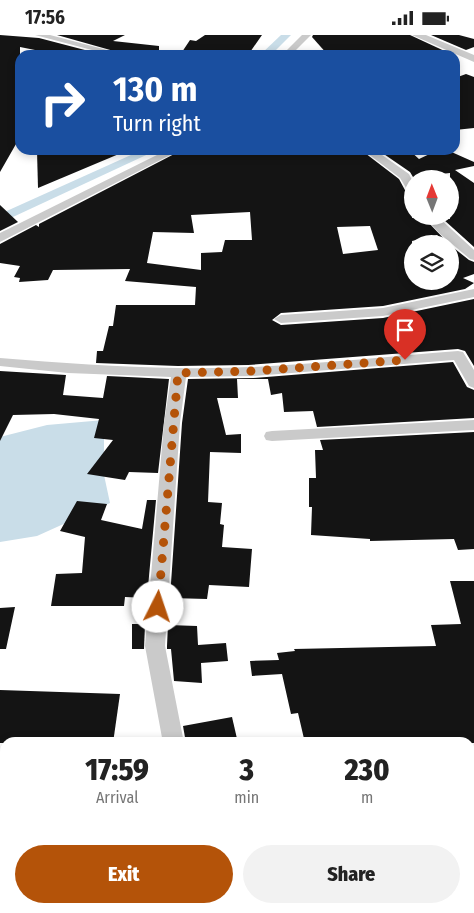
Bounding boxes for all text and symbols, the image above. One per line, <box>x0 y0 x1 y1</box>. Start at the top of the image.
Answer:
text: 17:56 <box>25 6 65 29</box>
text: 130 m <box>113 68 197 110</box>
icon: right <box>30 70 95 135</box>
text: Turn right <box>113 110 201 137</box>
north arrow <box>404 170 459 225</box>
map controls <box>404 170 459 290</box>
button: layers <box>404 235 459 290</box>
pin <box>384 309 426 360</box>
icon: arrive <box>391 316 419 344</box>
position arrow <box>131 580 183 632</box>
text: 17:59 <box>85 752 149 788</box>
text: 3 <box>240 752 254 788</box>
text: 230 <box>344 752 390 788</box>
text: Arrival <box>96 788 138 807</box>
text: min <box>234 788 259 807</box>
text: m <box>361 788 373 807</box>
button: Exit <box>15 845 233 903</box>
button: Share <box>243 845 460 903</box>

